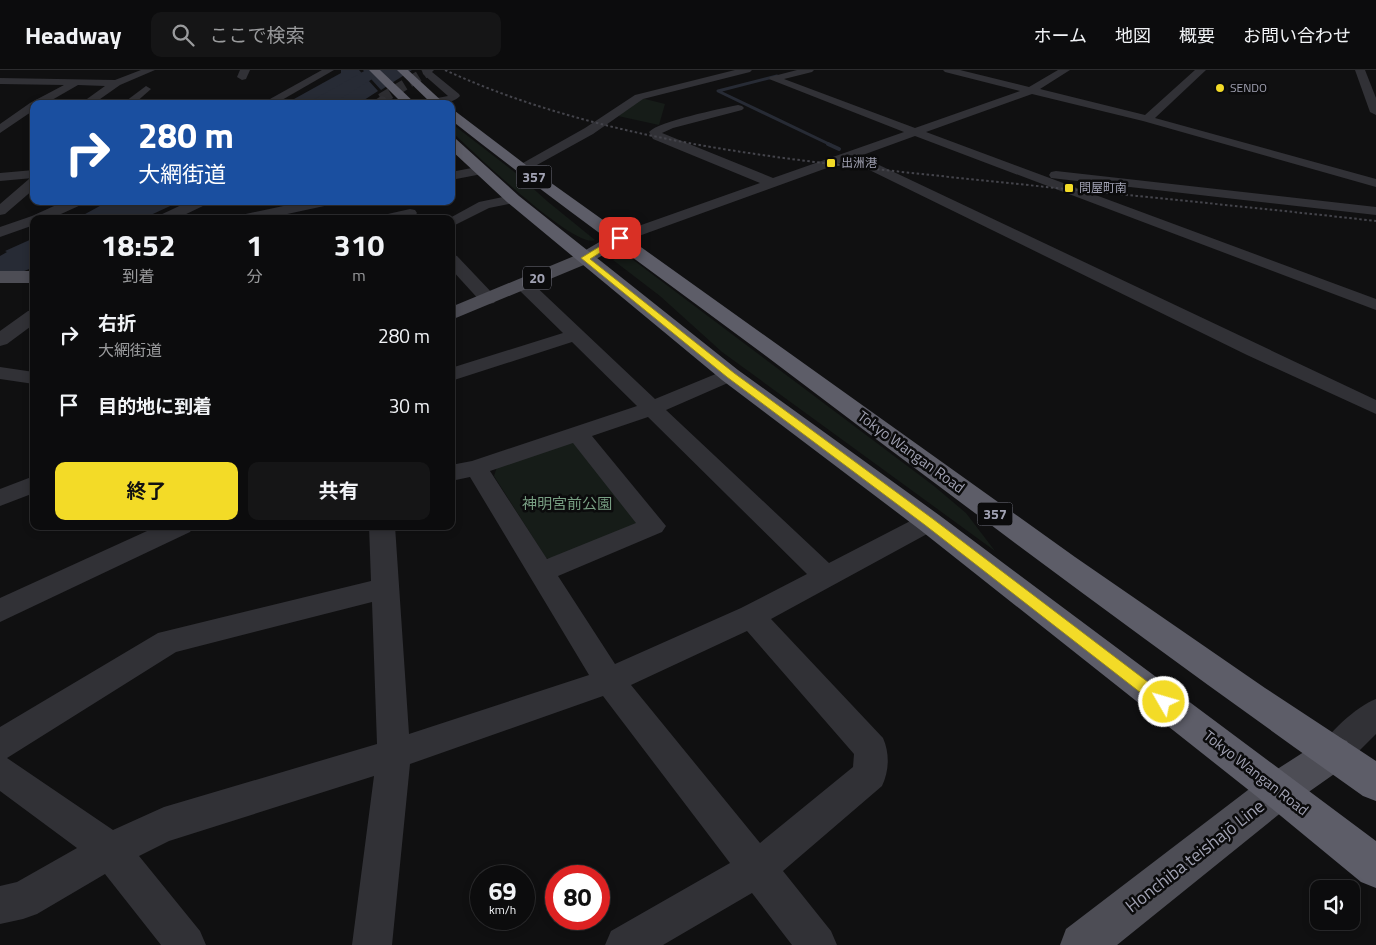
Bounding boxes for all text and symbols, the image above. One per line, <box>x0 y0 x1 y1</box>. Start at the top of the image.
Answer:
search box <box>151 12 501 57</box>
text: Headway <box>25 17 121 53</box>
text: ここで検索 <box>209 20 304 49</box>
icon: search <box>169 21 197 49</box>
text: ホーム <box>1034 22 1087 49</box>
text: 地図 <box>1115 22 1151 49</box>
text: 概要 <box>1179 22 1215 49</box>
text: お問い合わせ <box>1243 22 1351 49</box>
place label: SENDO <box>1230 78 1267 97</box>
marker: SENDO <box>1214 82 1226 94</box>
text: 280 m <box>138 108 234 162</box>
icon: right <box>55 120 120 185</box>
place label: 出洲港 <box>841 153 877 172</box>
text: 大網街道 <box>138 157 226 191</box>
marker: 出洲港 <box>825 157 837 169</box>
road number: 357 <box>516 165 552 188</box>
place label: 問屋町南 <box>1079 178 1127 197</box>
marker: 問屋町南 <box>1063 182 1075 194</box>
pin <box>599 217 641 259</box>
text: 18:52 <box>101 222 176 268</box>
text: 1 <box>246 222 263 268</box>
text: 310 <box>334 222 384 268</box>
icon: arrive <box>606 224 634 252</box>
text: m <box>352 263 366 287</box>
text: 到着 <box>122 264 154 288</box>
text: 分 <box>247 264 263 288</box>
road number: 20 <box>523 267 551 290</box>
text: 右折 <box>98 308 136 337</box>
icon: right <box>55 321 83 349</box>
text: 280 m <box>378 321 430 350</box>
text: 大網街道 <box>98 338 162 362</box>
icon: arrive <box>55 391 83 419</box>
text: 目的地に到着 <box>98 391 212 420</box>
text: 30 m <box>389 391 430 420</box>
street label: Tokyo Wangan Road <box>853 405 970 498</box>
button: 終了 <box>55 462 238 520</box>
button: 共有 <box>248 462 430 520</box>
park label: 神明宮前公園 <box>522 492 612 515</box>
road number: 357 <box>978 502 1012 526</box>
position arrow <box>1137 675 1189 727</box>
street label: Tokyo Wangan Road <box>1199 724 1314 821</box>
street label: Honchiba teishajō Line <box>1119 793 1270 919</box>
speed limit sign: 80 <box>545 865 610 930</box>
text: 69 <box>488 872 517 910</box>
map controls <box>1310 880 1360 930</box>
button: sound <box>1310 880 1360 930</box>
text: km/h <box>489 900 516 919</box>

